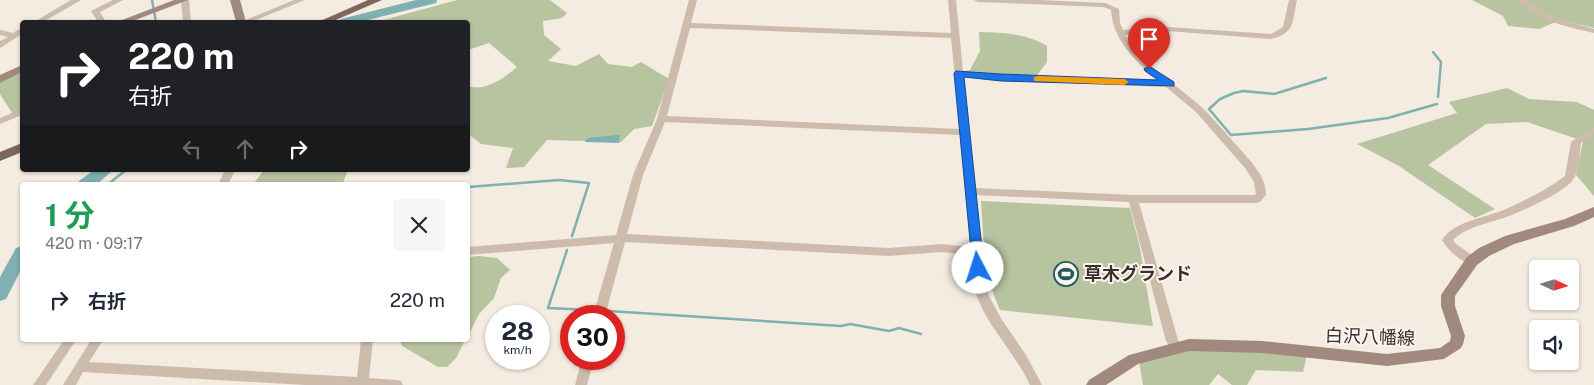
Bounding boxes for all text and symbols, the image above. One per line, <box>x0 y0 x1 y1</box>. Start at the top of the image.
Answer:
pin <box>1128 18 1170 69</box>
icon: arrive <box>1135 25 1163 53</box>
text: 220 m <box>128 36 234 77</box>
icon: right <box>45 40 110 105</box>
text: 右折 <box>128 83 172 109</box>
icon: left <box>178 135 206 163</box>
icon: ahead <box>231 135 259 163</box>
icon: right <box>284 135 312 163</box>
text: 1 分 <box>45 197 95 233</box>
button: close <box>393 199 445 251</box>
text: 420 m · 09:17 <box>45 234 143 253</box>
position arrow <box>951 241 1003 293</box>
north arrow <box>1529 260 1579 310</box>
map controls <box>1529 260 1579 370</box>
sports icon: 草木グランド <box>1053 261 1079 287</box>
place label: 草木グランド <box>1084 263 1192 284</box>
icon: right <box>45 286 73 314</box>
text: 220 m <box>390 289 445 311</box>
text: 右折 <box>88 290 126 312</box>
speed limit sign: 30 <box>560 305 625 370</box>
text: 28 <box>501 316 534 346</box>
button: sound <box>1529 320 1579 370</box>
street label: 白沢八幡線 <box>1325 324 1415 349</box>
text: km/h <box>503 343 532 357</box>

